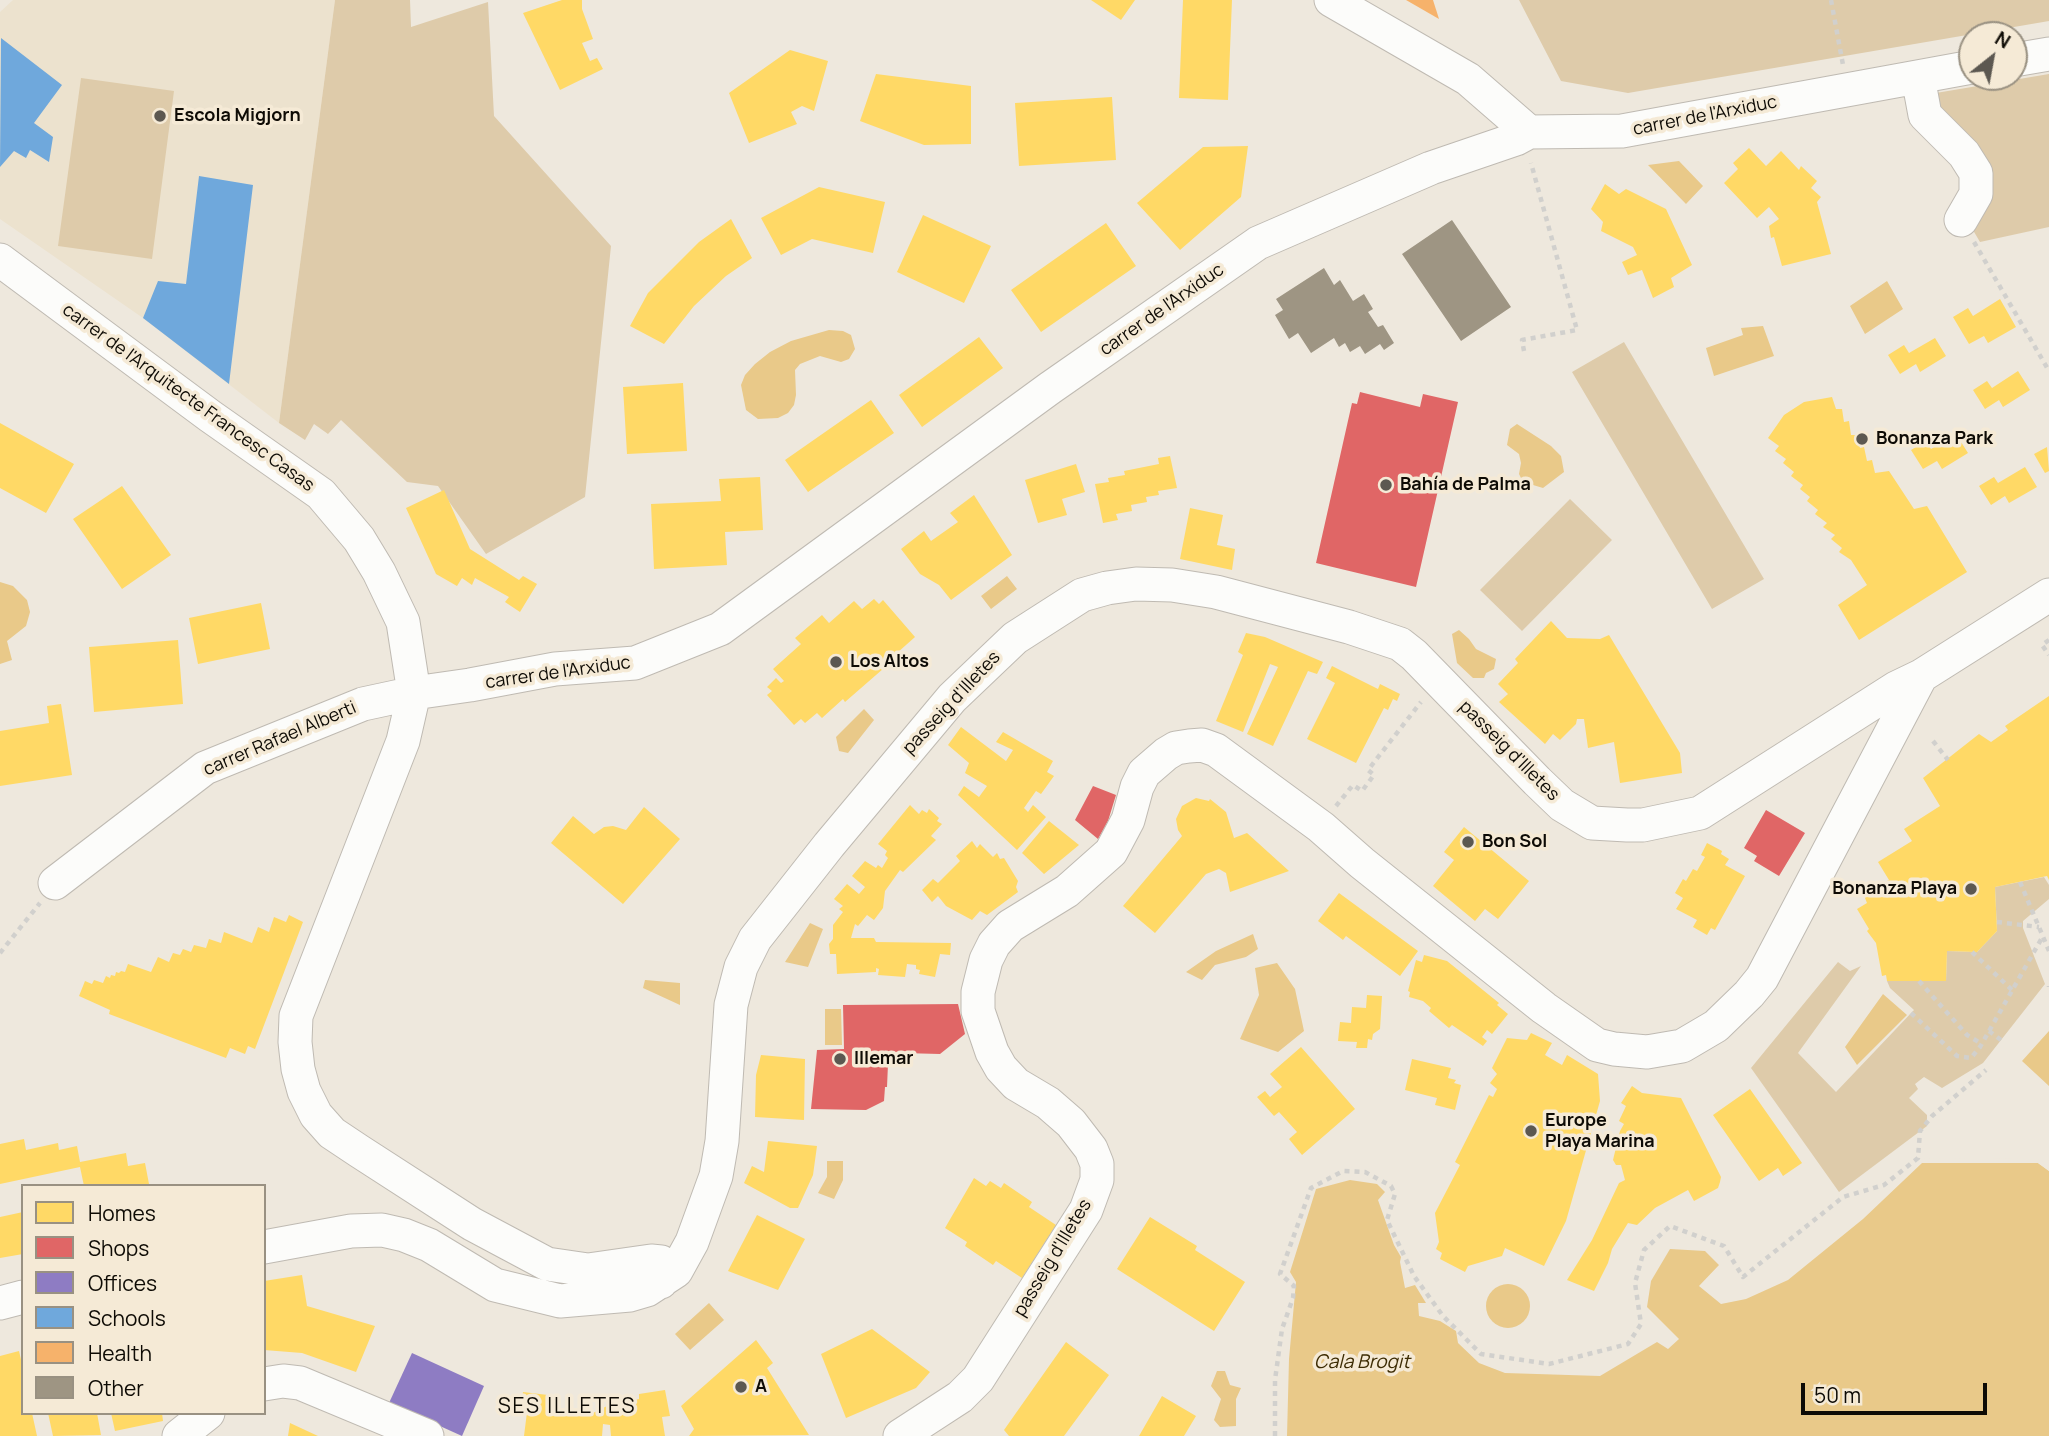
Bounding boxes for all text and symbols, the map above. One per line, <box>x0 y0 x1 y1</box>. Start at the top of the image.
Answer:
north arrow <box>1958 21 2028 91</box>
text: N <box>1990 25 2015 54</box>
street label: carrer de l'Arxiduc <box>1631 91 1779 141</box>
place label: Escola Migjorn <box>174 105 301 127</box>
marker: Escola Migjorn <box>152 108 168 124</box>
street label: carrer de l'Arxiduc <box>1096 259 1228 361</box>
street label: carrer de l'Arquitecte Francesc Casas <box>58 299 318 497</box>
place label: Bonanza Park <box>1876 428 1993 450</box>
marker: Bonanza Park <box>1854 431 1870 447</box>
place label: Bahía de Palma <box>1400 474 1531 496</box>
marker: Bahía de Palma <box>1378 477 1394 493</box>
street label: passeig d'Illetes <box>899 647 1005 759</box>
place label: Los Altos <box>850 651 929 673</box>
street label: carrer de l'Arxiduc <box>484 652 632 694</box>
marker: Los Altos <box>828 654 844 670</box>
street label: passeig d'Illetes <box>1454 696 1564 806</box>
street label: carrer Rafael Alberti <box>200 697 360 781</box>
place label: Bon Sol <box>1482 831 1547 853</box>
marker: Bon Sol <box>1460 834 1476 850</box>
place label: Bonanza Playa <box>1832 878 1957 900</box>
marker: Bonanza Playa <box>1963 881 1979 897</box>
place label: Illemar <box>854 1048 913 1070</box>
marker: Illemar <box>832 1051 848 1067</box>
place label: Europe Playa Marina <box>1545 1110 1655 1152</box>
marker: Europe Playa Marina <box>1523 1123 1539 1139</box>
legend <box>21 1184 266 1415</box>
street label: passeig d'Illetes <box>1009 1195 1097 1321</box>
text: Homes <box>88 1199 156 1227</box>
text: Shops <box>88 1234 149 1262</box>
text: Offices <box>88 1269 157 1297</box>
text: Schools <box>88 1304 166 1332</box>
text: Health <box>88 1339 152 1367</box>
water label: Cala Brogit <box>1314 1352 1410 1374</box>
scale bar <box>1804 1370 1990 1414</box>
text: Other <box>88 1374 144 1402</box>
place label: A <box>755 1376 767 1398</box>
marker: A <box>733 1379 749 1395</box>
text: 50 m <box>1814 1381 1861 1409</box>
district label: SES ILLETES <box>499 1394 635 1420</box>

